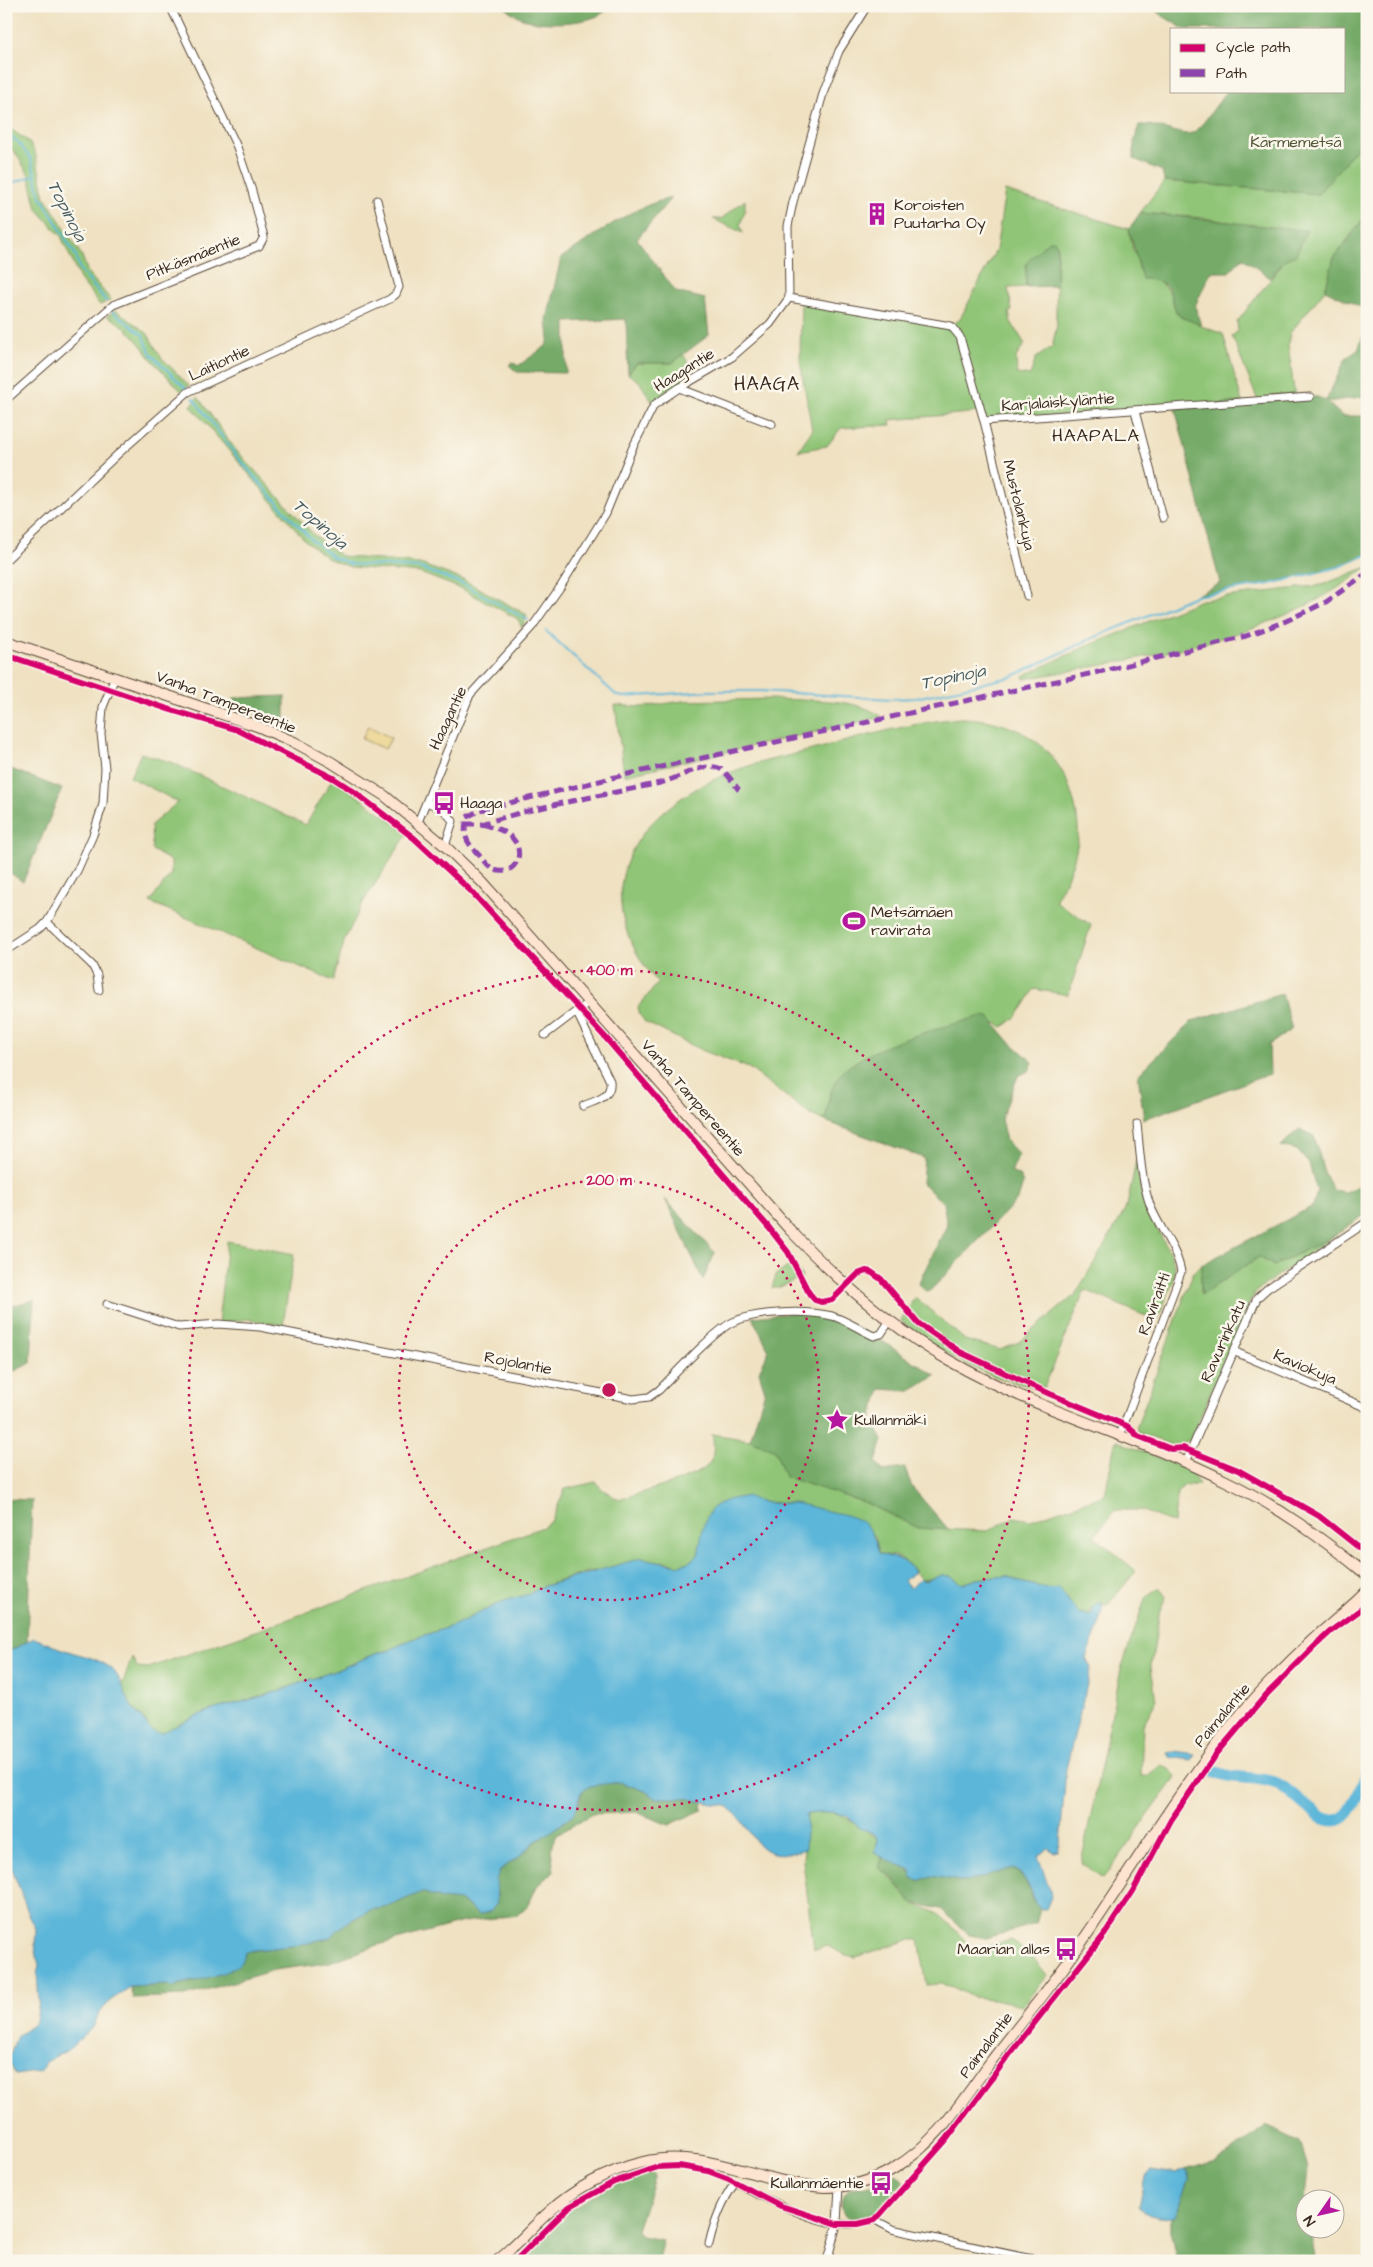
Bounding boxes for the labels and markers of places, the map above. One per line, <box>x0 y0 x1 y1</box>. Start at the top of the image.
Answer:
place label: Koroisten Puutarha Oy <box>894 194 986 235</box>
building icon: Koroisten Puutarha Oy <box>864 201 890 227</box>
bus stop icon: Haaga <box>431 790 457 816</box>
place label: Haaga <box>460 792 502 815</box>
place label: Metsämäen ravirata <box>871 901 953 941</box>
sports icon: Metsämäen ravirata <box>841 908 867 934</box>
centre of rings <box>600 1381 618 1399</box>
place icon: Kullanmäki <box>824 1407 850 1433</box>
place label: Kullanmäki <box>854 1409 926 1431</box>
bus stop icon: Maarian allas <box>1053 1936 1079 1962</box>
place label: Maarian allas <box>957 1938 1050 1960</box>
bus stop icon: Kullanmäentie <box>868 2170 894 2196</box>
place label: Kullanmäentie <box>770 2172 864 2194</box>

